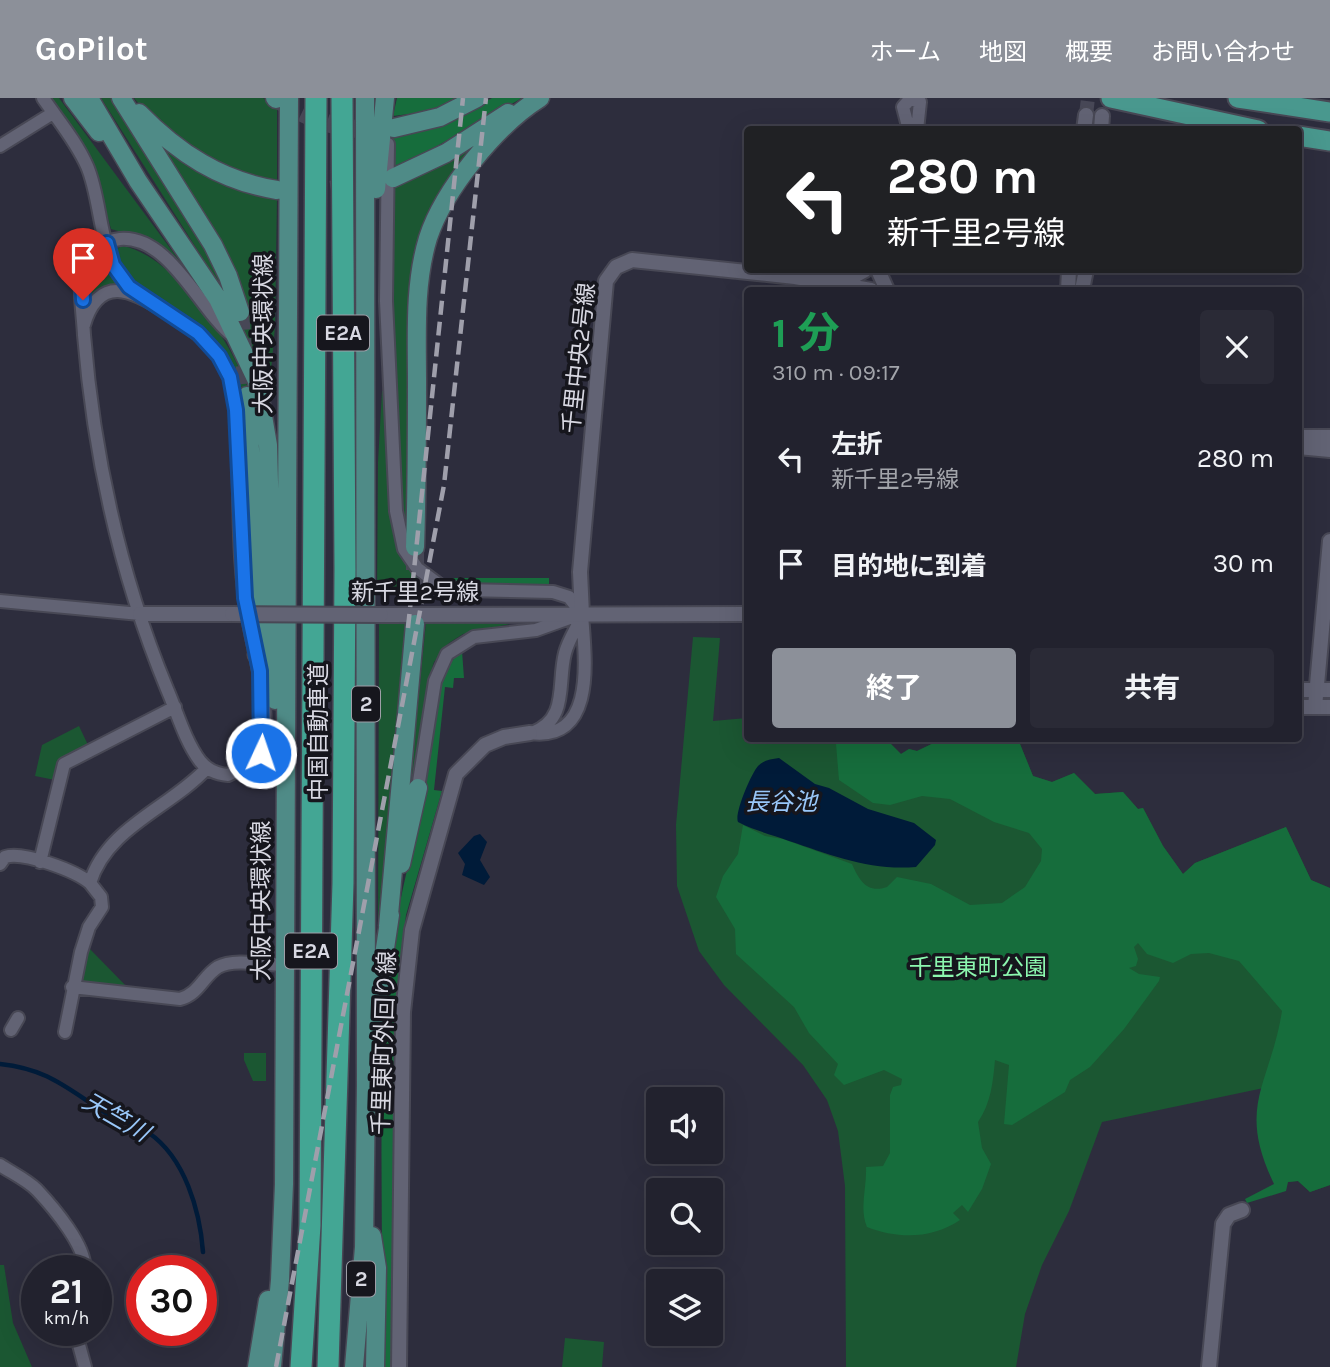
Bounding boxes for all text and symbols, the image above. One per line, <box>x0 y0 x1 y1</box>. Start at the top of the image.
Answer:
text: GoPilot <box>35 30 148 68</box>
text: ホーム <box>870 38 941 66</box>
text: 地図 <box>979 38 1027 66</box>
text: 概要 <box>1065 38 1113 66</box>
text: お問い合わせ <box>1151 38 1295 66</box>
text: 280 m <box>887 148 1038 205</box>
icon: left <box>772 154 863 245</box>
text: 新千里2号線 <box>887 215 1066 252</box>
pin <box>53 228 113 300</box>
icon: arrive <box>64 239 102 277</box>
street label: 大阪中央環状線 <box>250 254 277 415</box>
street label: 千里中央2号線 <box>558 281 600 435</box>
text: 1 分 <box>772 308 840 358</box>
button: close <box>1200 310 1274 384</box>
road number: E2A <box>317 316 369 350</box>
text: 310 m · 09:17 <box>772 359 900 386</box>
text: 左折 <box>831 429 883 460</box>
icon: left <box>772 440 810 478</box>
text: 280 m <box>1197 443 1274 474</box>
text: 新千里2号線 <box>831 466 959 493</box>
icon: arrive <box>772 545 810 583</box>
text: 30 m <box>1213 548 1274 579</box>
text: 目的地に到着 <box>831 551 987 582</box>
street label: 新千里2号線 <box>351 579 479 606</box>
button: 終了 <box>772 648 1016 728</box>
button: 共有 <box>1030 648 1274 728</box>
street label: 中国自動車道 <box>305 663 332 801</box>
road number: 2 <box>352 686 380 722</box>
position arrow <box>224 716 298 790</box>
water label: 長谷池 <box>745 788 819 816</box>
street label: 大阪中央環状線 <box>248 821 275 982</box>
road number: E2A <box>285 934 337 968</box>
street label: 千里東町外回り線 <box>367 951 401 1135</box>
park label: 千里東町公園 <box>909 954 1047 981</box>
water label: 天竺川 <box>78 1087 157 1149</box>
map controls <box>646 1087 723 1346</box>
button: sound <box>646 1087 723 1164</box>
button: search <box>646 1178 723 1255</box>
speed limit sign: 30 <box>126 1255 217 1346</box>
road number: 2 <box>347 1262 375 1296</box>
button: layers <box>646 1269 723 1346</box>
text: 21 <box>50 1271 83 1312</box>
text: km/h <box>44 1307 89 1329</box>

